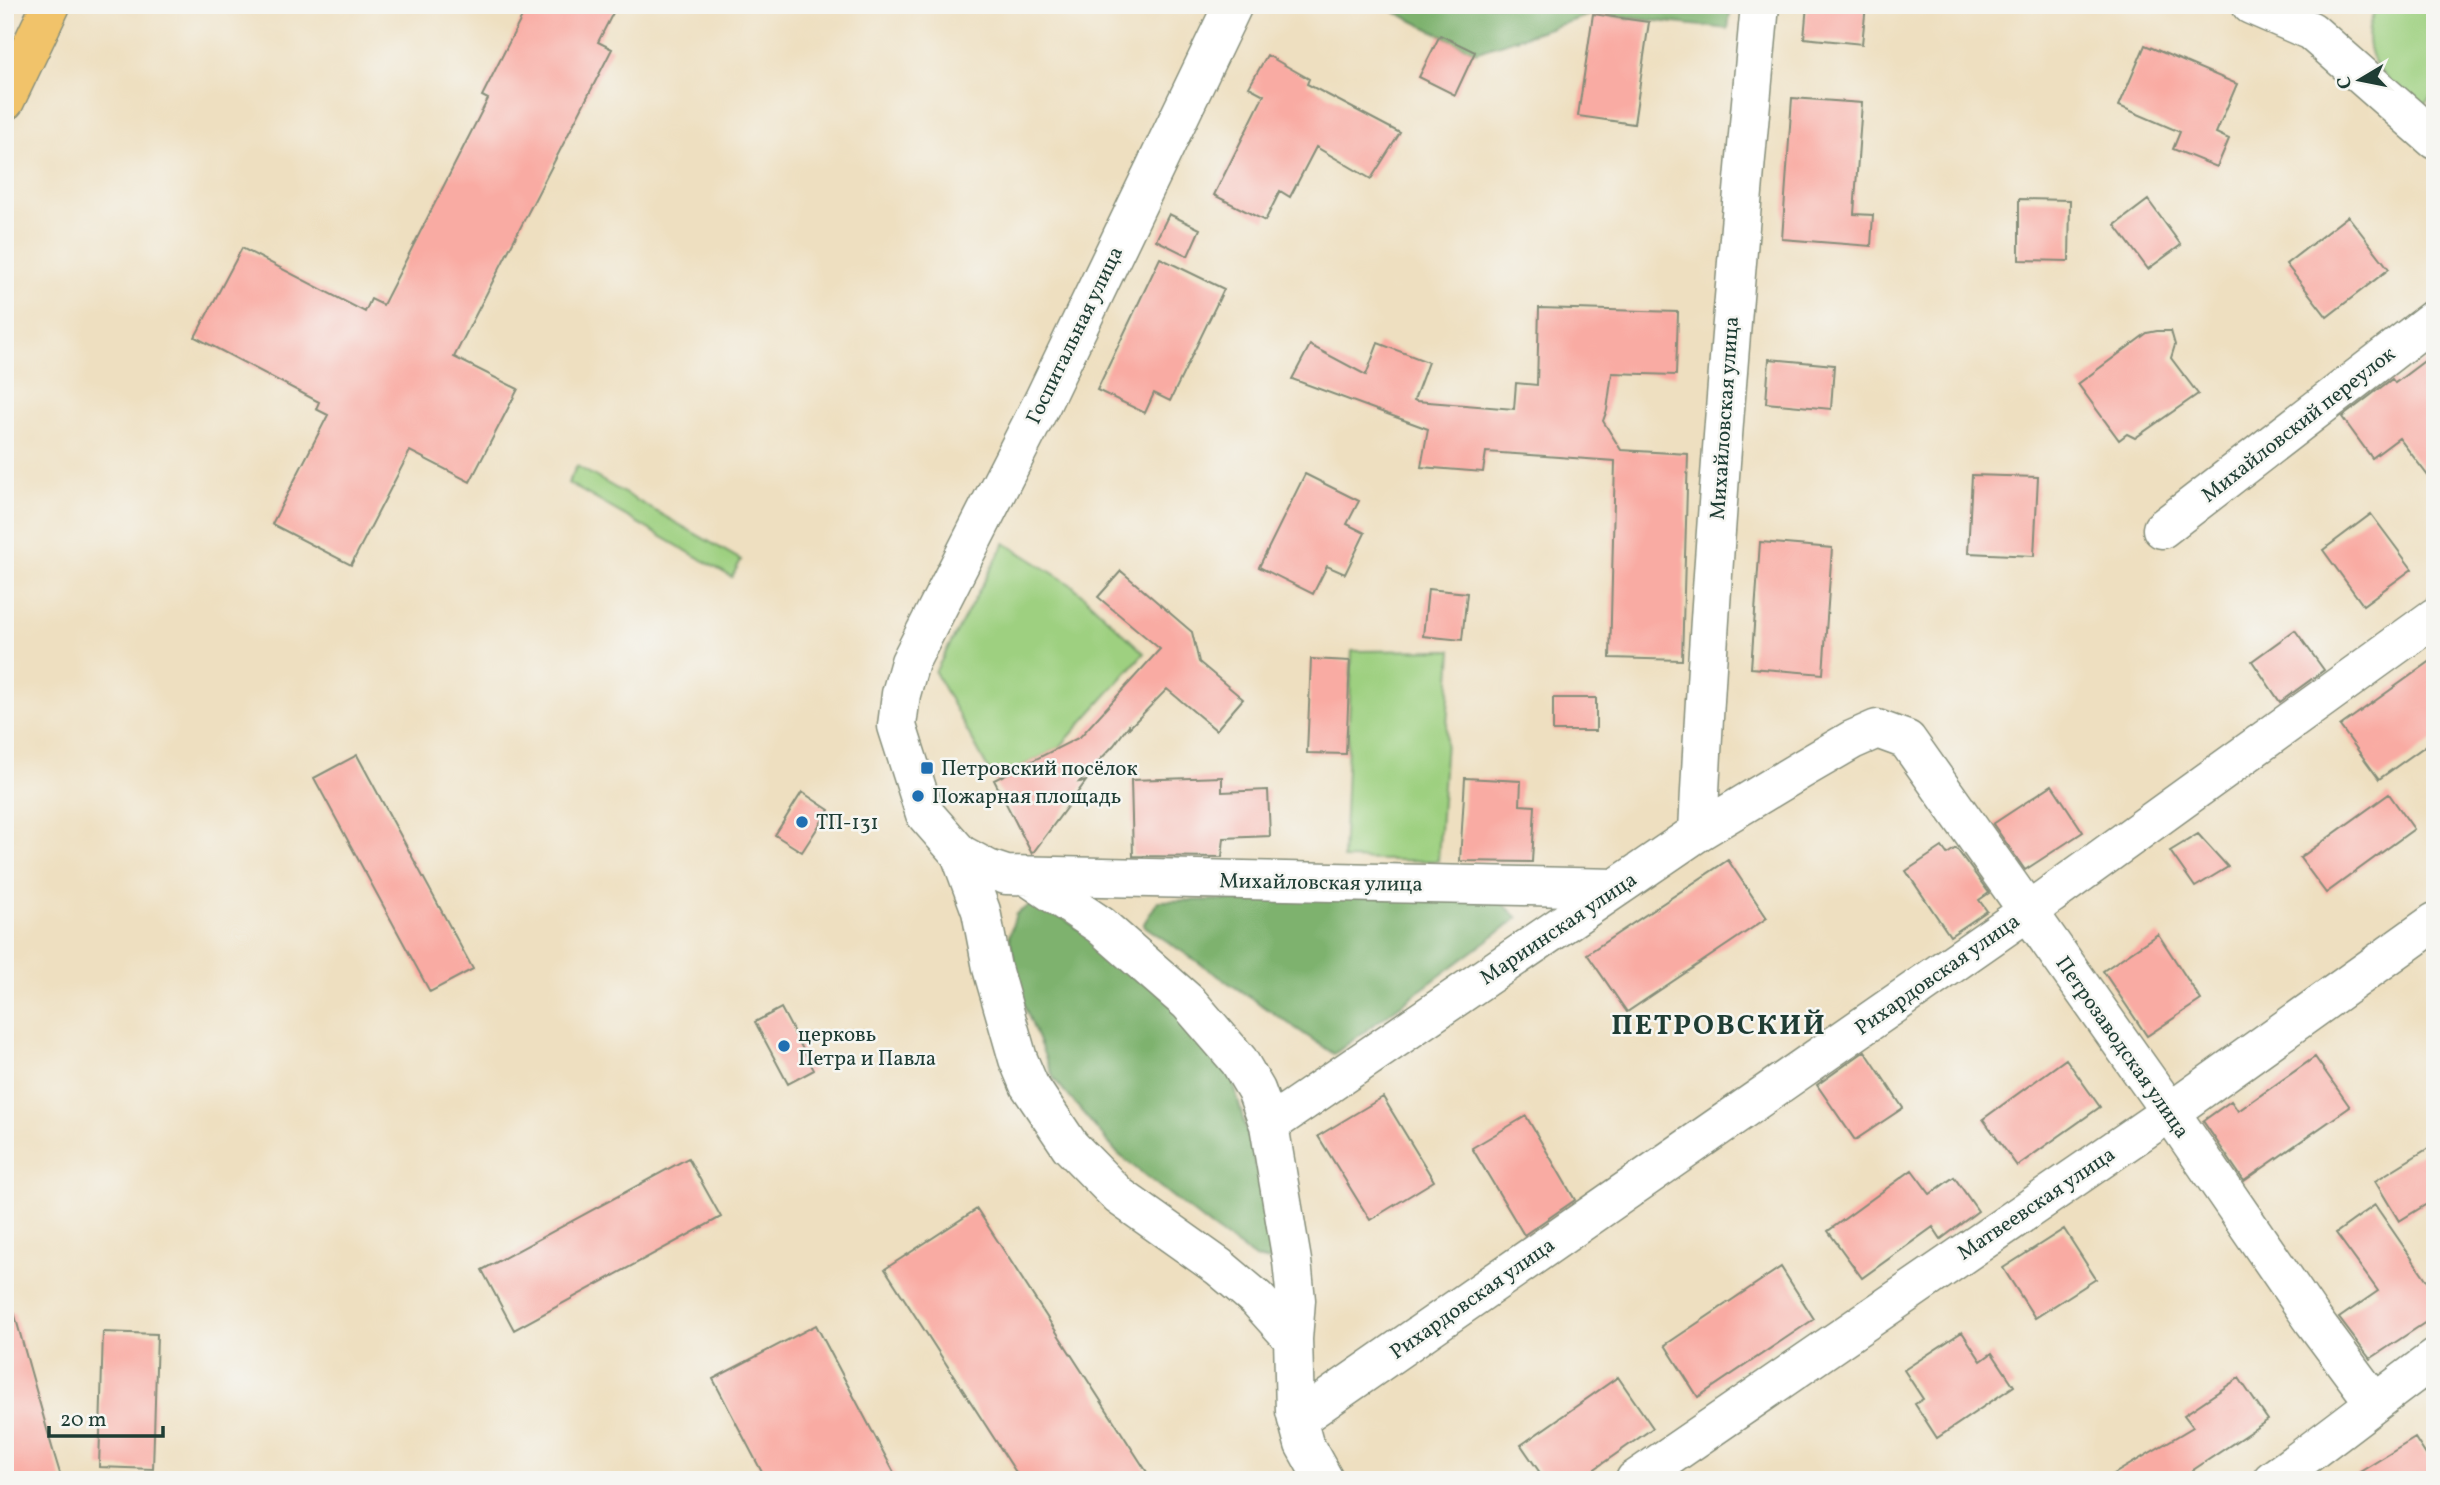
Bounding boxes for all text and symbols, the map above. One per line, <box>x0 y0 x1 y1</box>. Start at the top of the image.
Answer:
north arrow <box>2324 46 2394 116</box>
text: С <box>2331 74 2359 91</box>
street label: Госпитальная улица <box>1020 242 1131 429</box>
street label: Михайловская улица <box>1704 315 1747 521</box>
street label: Михайловский переулок <box>2196 340 2402 510</box>
place label: Петровский посёлок <box>941 755 1138 784</box>
marker: Петровский посёлок <box>919 760 935 776</box>
place label: Пожарная площадь <box>932 783 1121 812</box>
marker: Пожарная площадь <box>910 788 926 804</box>
place label: ТП-131 <box>816 809 879 838</box>
marker: ТП-131 <box>794 814 810 830</box>
street label: Мариинская улица <box>1475 866 1643 993</box>
street label: Михайловская улица <box>1219 867 1423 900</box>
street label: Рихардовская улица <box>1849 907 2026 1043</box>
street label: Петрозаводская улица <box>2048 951 2196 1145</box>
district label: ПЕТРОВСКИЙ <box>1611 1007 1827 1046</box>
place label: церковь Петра и Павла <box>798 1021 936 1074</box>
marker: церковь Петра и Павла <box>776 1038 792 1054</box>
street label: Матвеевская улица <box>1952 1141 2122 1268</box>
street label: Рихардовская улица <box>1384 1231 1561 1367</box>
scale bar <box>49 1394 163 1438</box>
text: 20 m <box>60 1406 106 1435</box>

